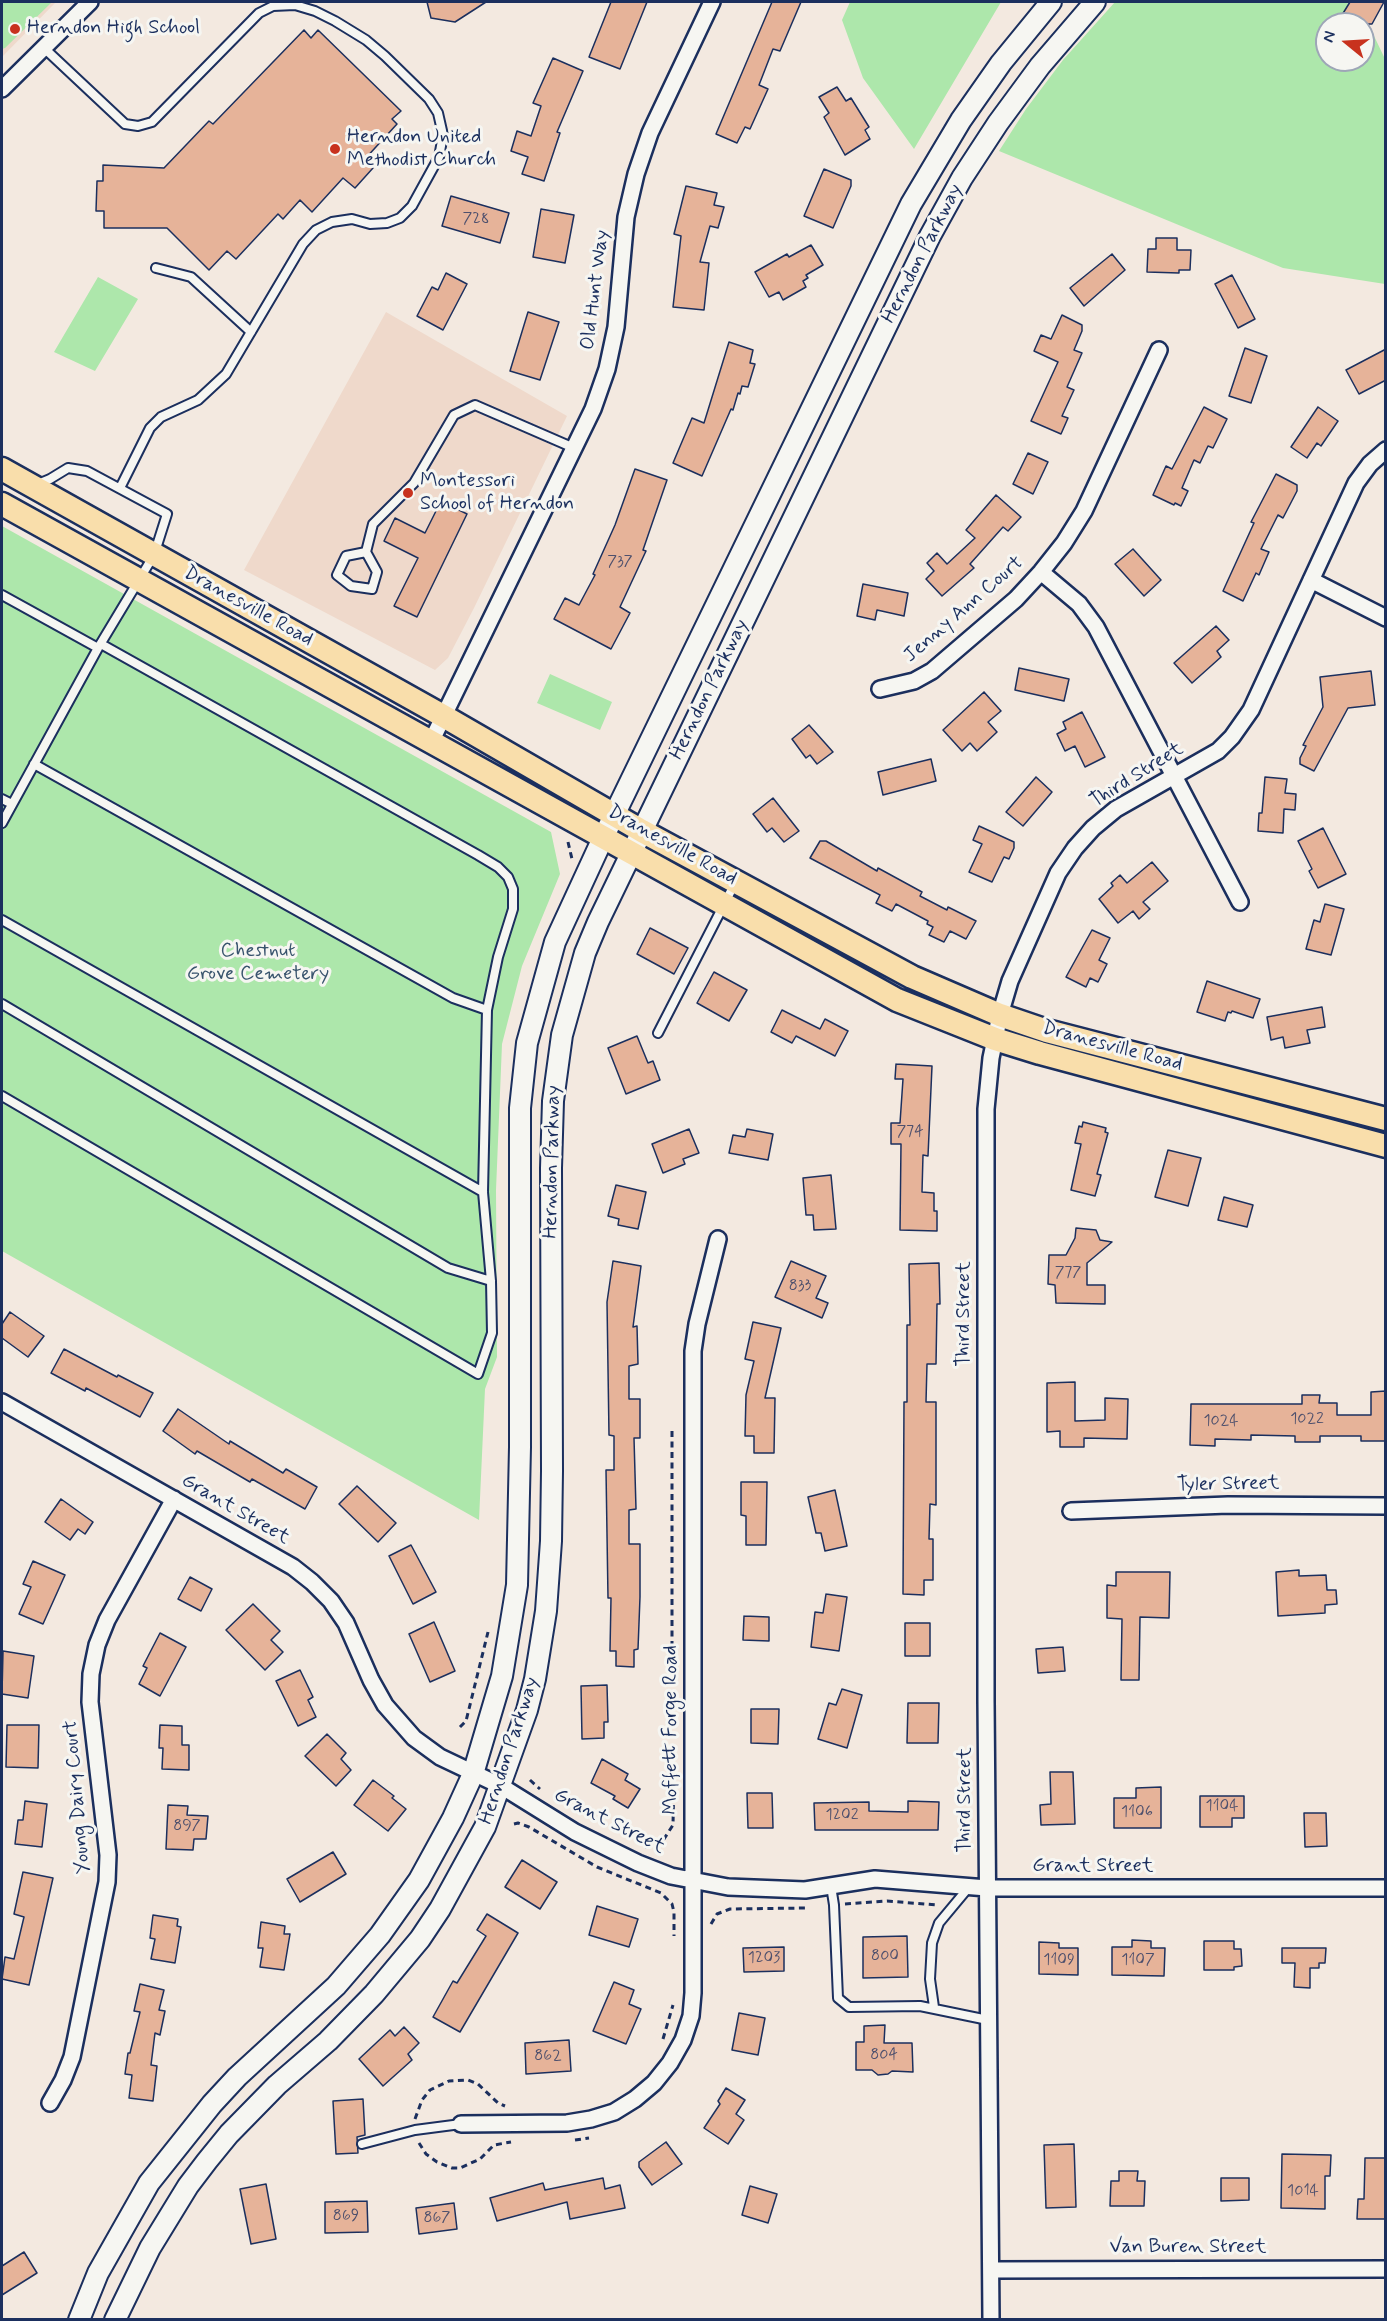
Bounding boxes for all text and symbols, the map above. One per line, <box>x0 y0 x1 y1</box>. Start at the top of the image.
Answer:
north arrow <box>1315 12 1375 72</box>
place label: Herndon High School <box>27 17 200 41</box>
marker: Herndon High School <box>8 22 22 36</box>
text: N <box>1318 29 1341 45</box>
place label: Herndon United Methodist Church <box>347 126 496 173</box>
marker: Herndon United Methodist Church <box>328 142 342 156</box>
street label: Herndon Parkway <box>877 180 969 328</box>
house number: 728 <box>463 210 489 230</box>
street label: Old Hunt Way <box>577 229 615 351</box>
place label: Montessori School of Herndon <box>420 470 574 517</box>
marker: Montessori School of Herndon <box>401 486 415 500</box>
street label: Jenny Ann Court <box>899 552 1029 668</box>
house number: 737 <box>607 553 633 573</box>
street label: Dranesville Road <box>179 561 317 653</box>
street label: Herndon Parkway <box>666 616 754 764</box>
street label: Third Street <box>1086 738 1188 814</box>
street label: Dranesville Road <box>603 800 741 892</box>
park label: Chestnut Grove Cemetery <box>187 940 329 987</box>
street label: Dranesville Road <box>1039 1017 1185 1077</box>
street label: Herndon Parkway <box>540 1085 566 1239</box>
house number: 774 <box>896 1123 924 1143</box>
street label: Third Street <box>953 1261 977 1367</box>
house number: 777 <box>1055 1264 1081 1284</box>
house number: 833 <box>789 1277 811 1297</box>
house number: 1022 <box>1290 1410 1324 1430</box>
house number: 1024 <box>1203 1412 1239 1432</box>
street label: Grant Street <box>176 1469 294 1551</box>
street label: Tyler Street <box>1176 1472 1280 1498</box>
street label: Moffett Forge Road <box>660 1645 684 1815</box>
street label: Herndon Parkway <box>475 1674 545 1828</box>
street label: Young Dairy Court <box>59 1719 97 1875</box>
street label: Third Street <box>954 1747 978 1853</box>
street label: Grant Street <box>550 1784 668 1860</box>
house number: 1104 <box>1206 1797 1238 1817</box>
house number: 1106 <box>1121 1803 1153 1823</box>
house number: 1202 <box>825 1806 859 1826</box>
house number: 897 <box>173 1817 201 1837</box>
street label: Grant Street <box>1032 1855 1154 1879</box>
house number: 800 <box>871 1947 899 1967</box>
house number: 1203 <box>748 1949 780 1969</box>
house number: 1109 <box>1043 1951 1075 1971</box>
house number: 1107 <box>1121 1951 1155 1971</box>
house number: 804 <box>870 2046 898 2066</box>
house number: 862 <box>534 2047 562 2067</box>
house number: 1014 <box>1287 2182 1319 2202</box>
house number: 869 <box>333 2207 359 2227</box>
house number: 867 <box>424 2209 450 2229</box>
street label: Van Buren Street <box>1110 2236 1266 2260</box>

